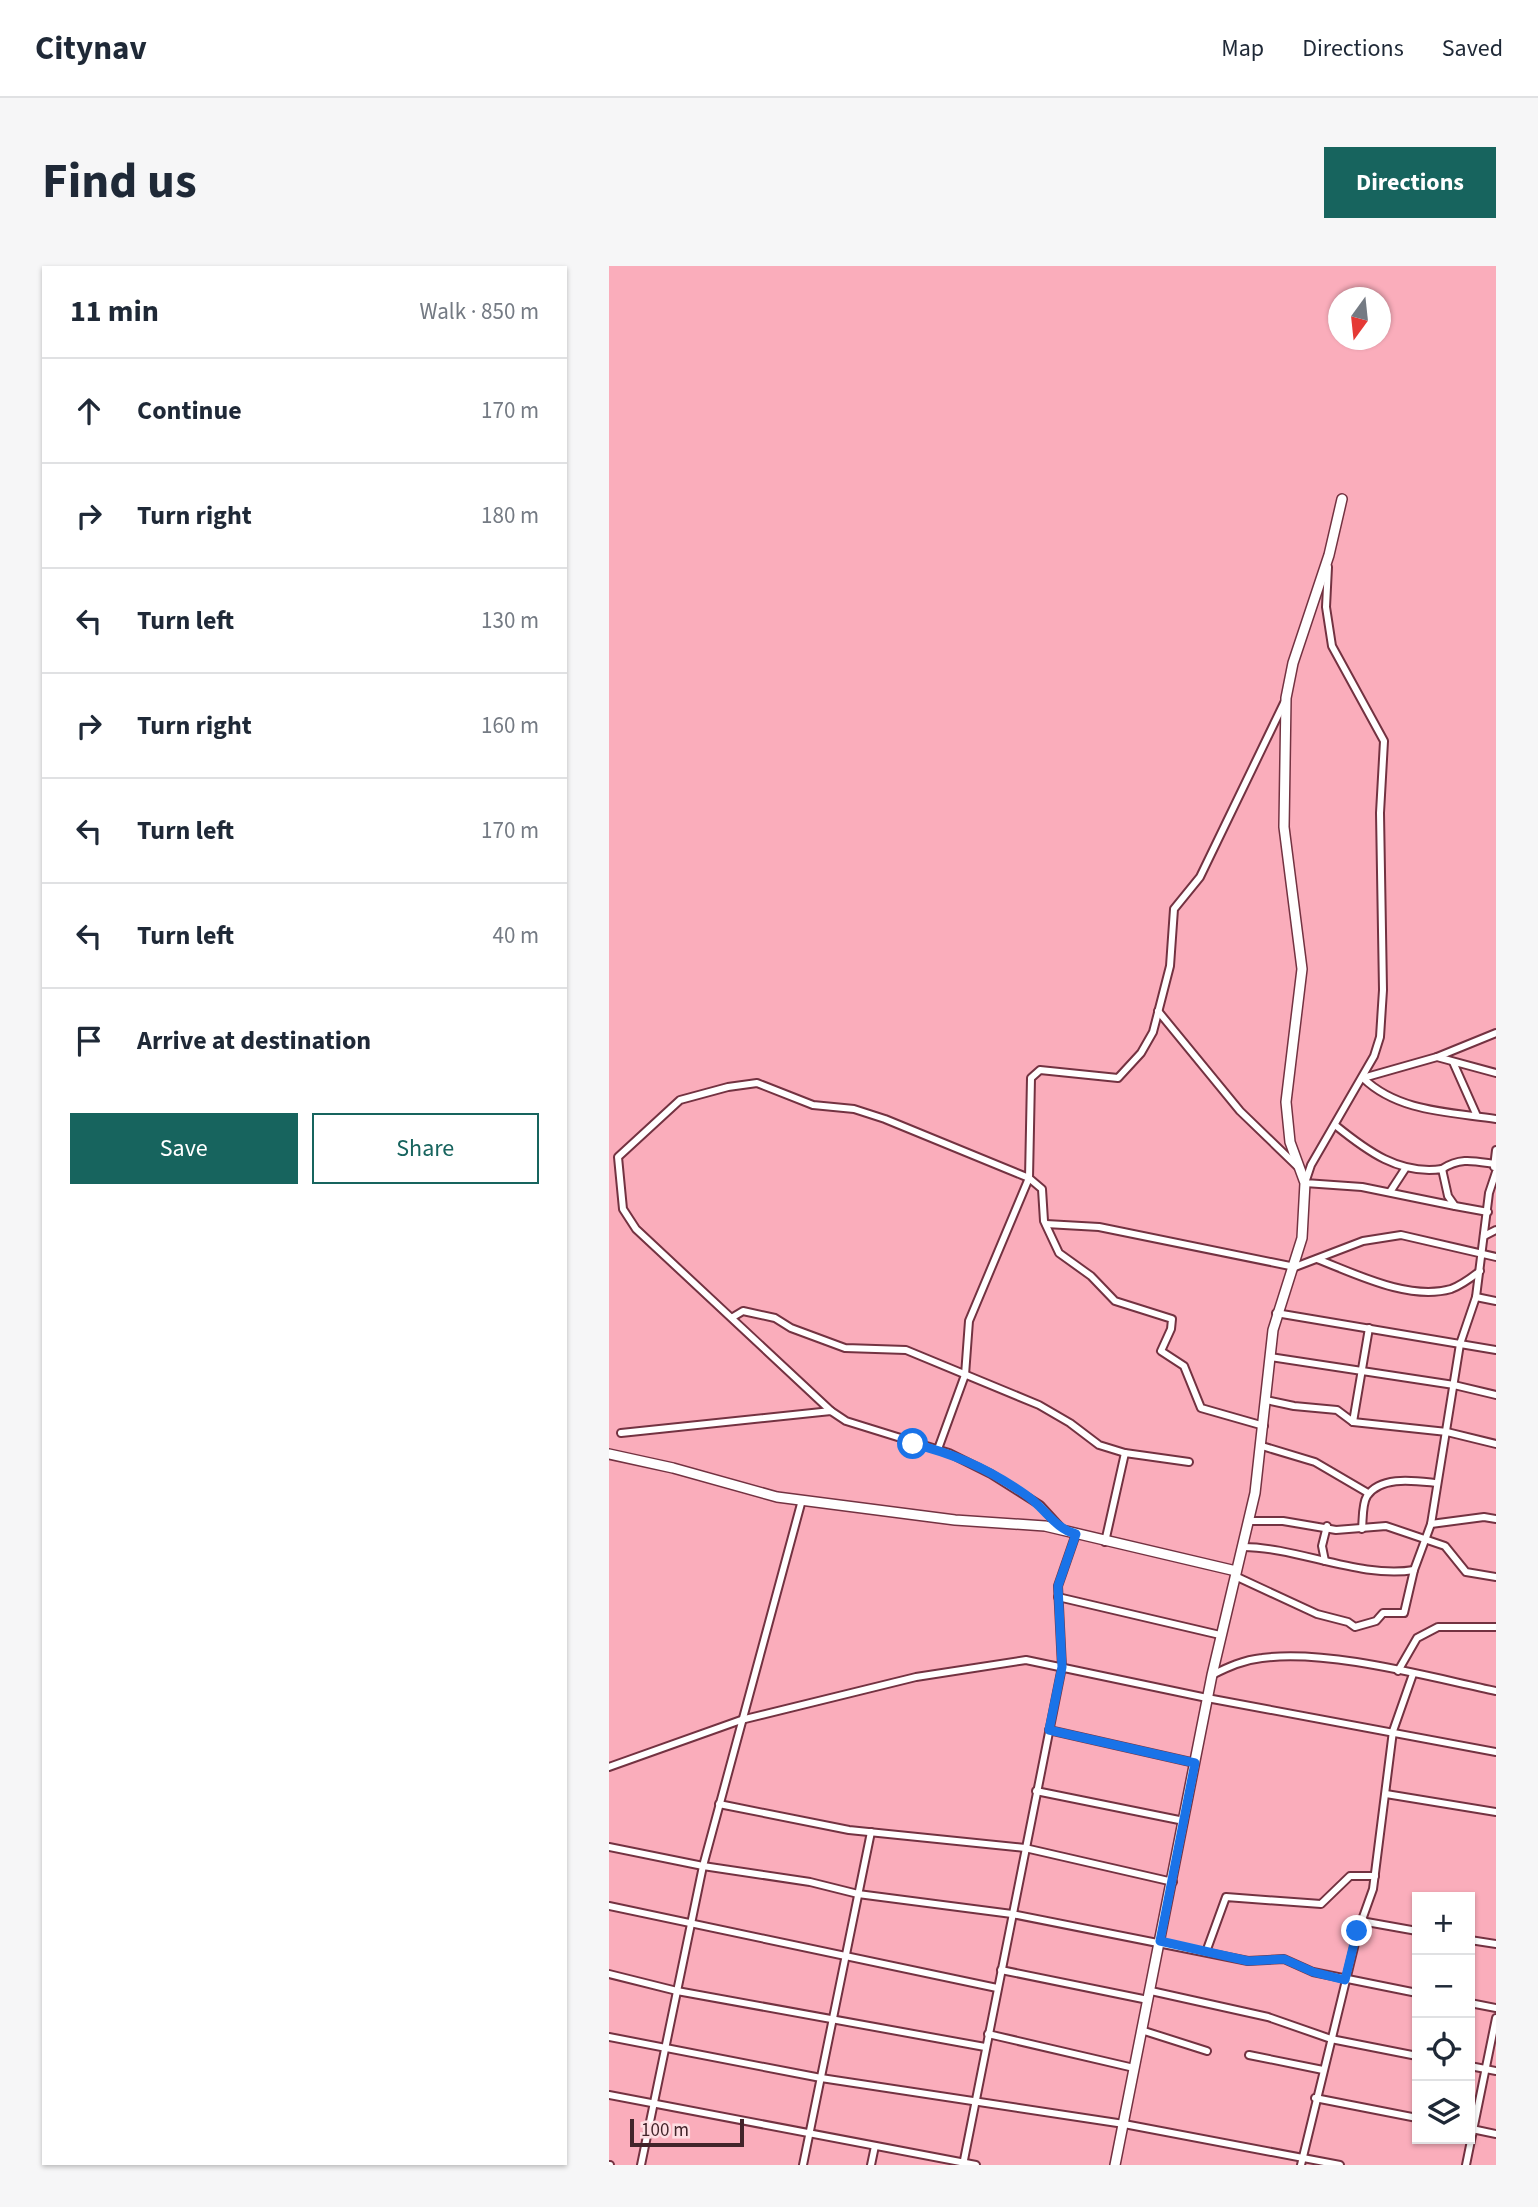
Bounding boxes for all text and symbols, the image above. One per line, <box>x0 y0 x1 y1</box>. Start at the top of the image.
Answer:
text: Citynav <box>35 25 147 72</box>
text: Map <box>1221 31 1264 66</box>
text: Directions <box>1302 31 1404 66</box>
text: Saved <box>1442 31 1503 66</box>
text: Find us <box>42 147 197 217</box>
button: Directions <box>1324 147 1496 218</box>
north arrow <box>1328 287 1391 350</box>
text: 11 min <box>70 290 159 333</box>
text: Walk · 850 m <box>420 295 539 328</box>
icon: ahead <box>70 392 108 430</box>
text: Continue <box>137 392 242 429</box>
text: 170 m <box>481 394 539 427</box>
icon: right <box>70 497 108 535</box>
text: Turn right <box>137 497 252 534</box>
text: 180 m <box>481 499 539 532</box>
icon: left <box>70 602 108 640</box>
text: Turn left <box>137 602 234 639</box>
text: 130 m <box>481 604 539 637</box>
icon: right <box>70 707 108 745</box>
text: Turn right <box>137 707 252 744</box>
text: 160 m <box>481 709 539 742</box>
icon: left <box>70 812 108 850</box>
text: Turn left <box>137 812 234 849</box>
text: 170 m <box>481 814 539 847</box>
icon: left <box>70 917 108 955</box>
text: Turn left <box>137 917 234 954</box>
text: 40 m <box>492 919 539 952</box>
icon: arrive <box>70 1022 108 1060</box>
text: Arrive at destination <box>137 1022 371 1059</box>
button: Save <box>70 1113 298 1184</box>
button: Share <box>312 1113 539 1184</box>
route start <box>897 1428 928 1459</box>
map controls <box>1412 1892 1475 2144</box>
button: + <box>1412 1892 1475 1955</box>
route end <box>1341 1915 1372 1946</box>
button: − <box>1412 1955 1475 2018</box>
button: locate <box>1412 2018 1475 2081</box>
button: layers <box>1412 2081 1475 2144</box>
scale bar <box>630 2116 744 2148</box>
text: 100 m <box>641 2117 689 2144</box>

